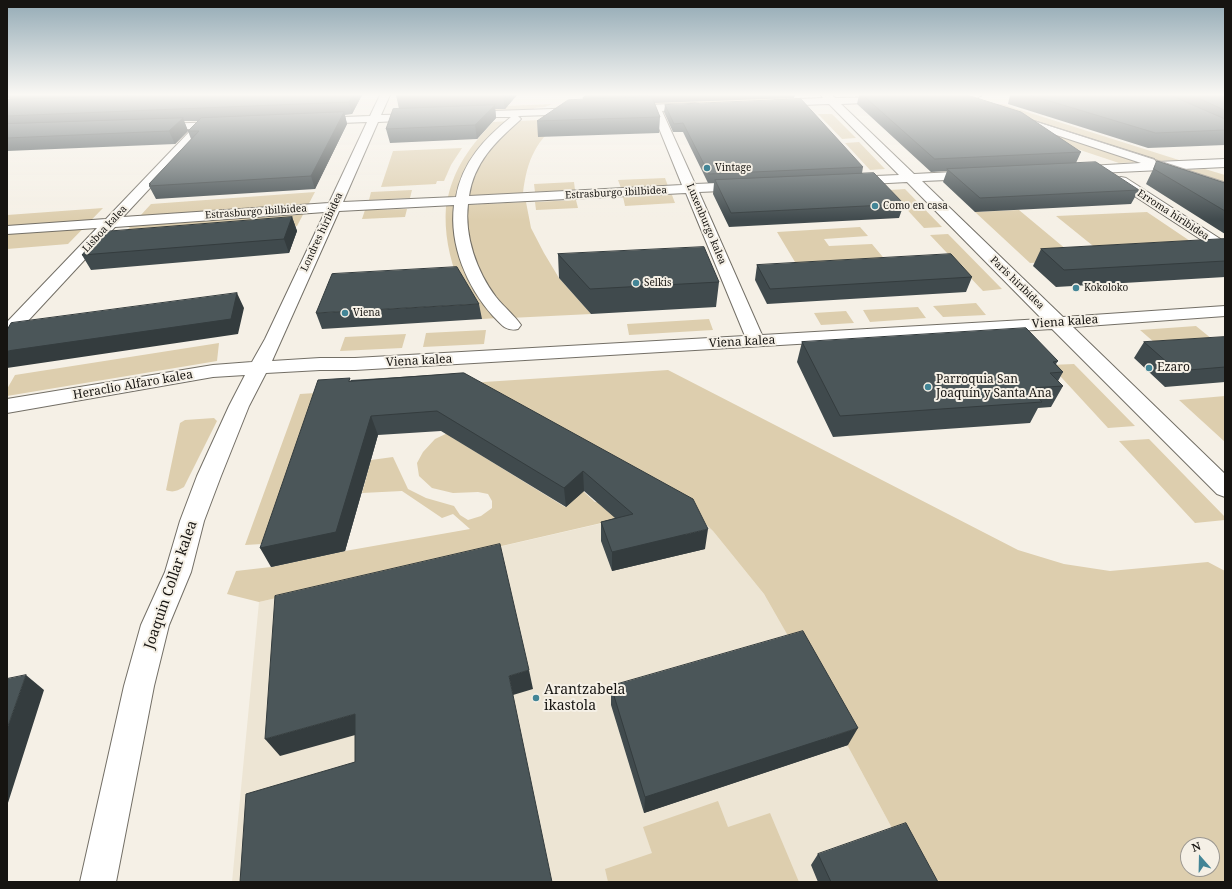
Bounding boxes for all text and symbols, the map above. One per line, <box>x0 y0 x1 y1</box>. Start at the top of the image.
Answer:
place label: Vintage <box>715 162 751 174</box>
marker: Vintage <box>702 163 712 173</box>
street label: Luxenburgo kalea <box>684 182 728 266</box>
street label: Estrasburgo ibilbidea <box>565 184 667 202</box>
street label: Erroma hiribidea <box>1135 187 1211 243</box>
street label: Londres hiribidea <box>298 191 346 273</box>
place label: Como en casa <box>883 200 948 212</box>
marker: Como en casa <box>870 201 880 211</box>
street label: Estrasburgo ibilbidea <box>205 202 307 222</box>
street label: Lisboa kalea <box>80 203 130 255</box>
street label: Paris hiribidea <box>987 254 1047 312</box>
place label: Selkis <box>644 277 671 289</box>
marker: Selkis <box>631 278 641 288</box>
place label: Kokoloko <box>1084 282 1128 294</box>
marker: Kokoloko <box>1071 283 1081 293</box>
place label: Viena <box>353 307 380 319</box>
marker: Viena <box>340 308 350 318</box>
street label: Viena kalea <box>1031 312 1099 332</box>
street label: Viena kalea <box>708 333 776 351</box>
street label: Viena kalea <box>385 352 453 370</box>
place label: Ezaro <box>1157 361 1190 375</box>
marker: Ezaro <box>1144 363 1154 373</box>
street label: Heraclio Alfaro kalea <box>72 367 194 403</box>
place label: Parroquia San Joaquín y Santa Ana <box>936 373 1052 401</box>
marker: Parroquia San Joaquín y Santa Ana <box>923 382 933 392</box>
street label: Joaquin Collar kalea <box>141 519 201 651</box>
place label: Arantzabela ikastola <box>544 682 625 714</box>
marker: Arantzabela ikastola <box>531 693 541 703</box>
north arrow <box>1180 837 1220 877</box>
text: N <box>1189 838 1203 855</box>

